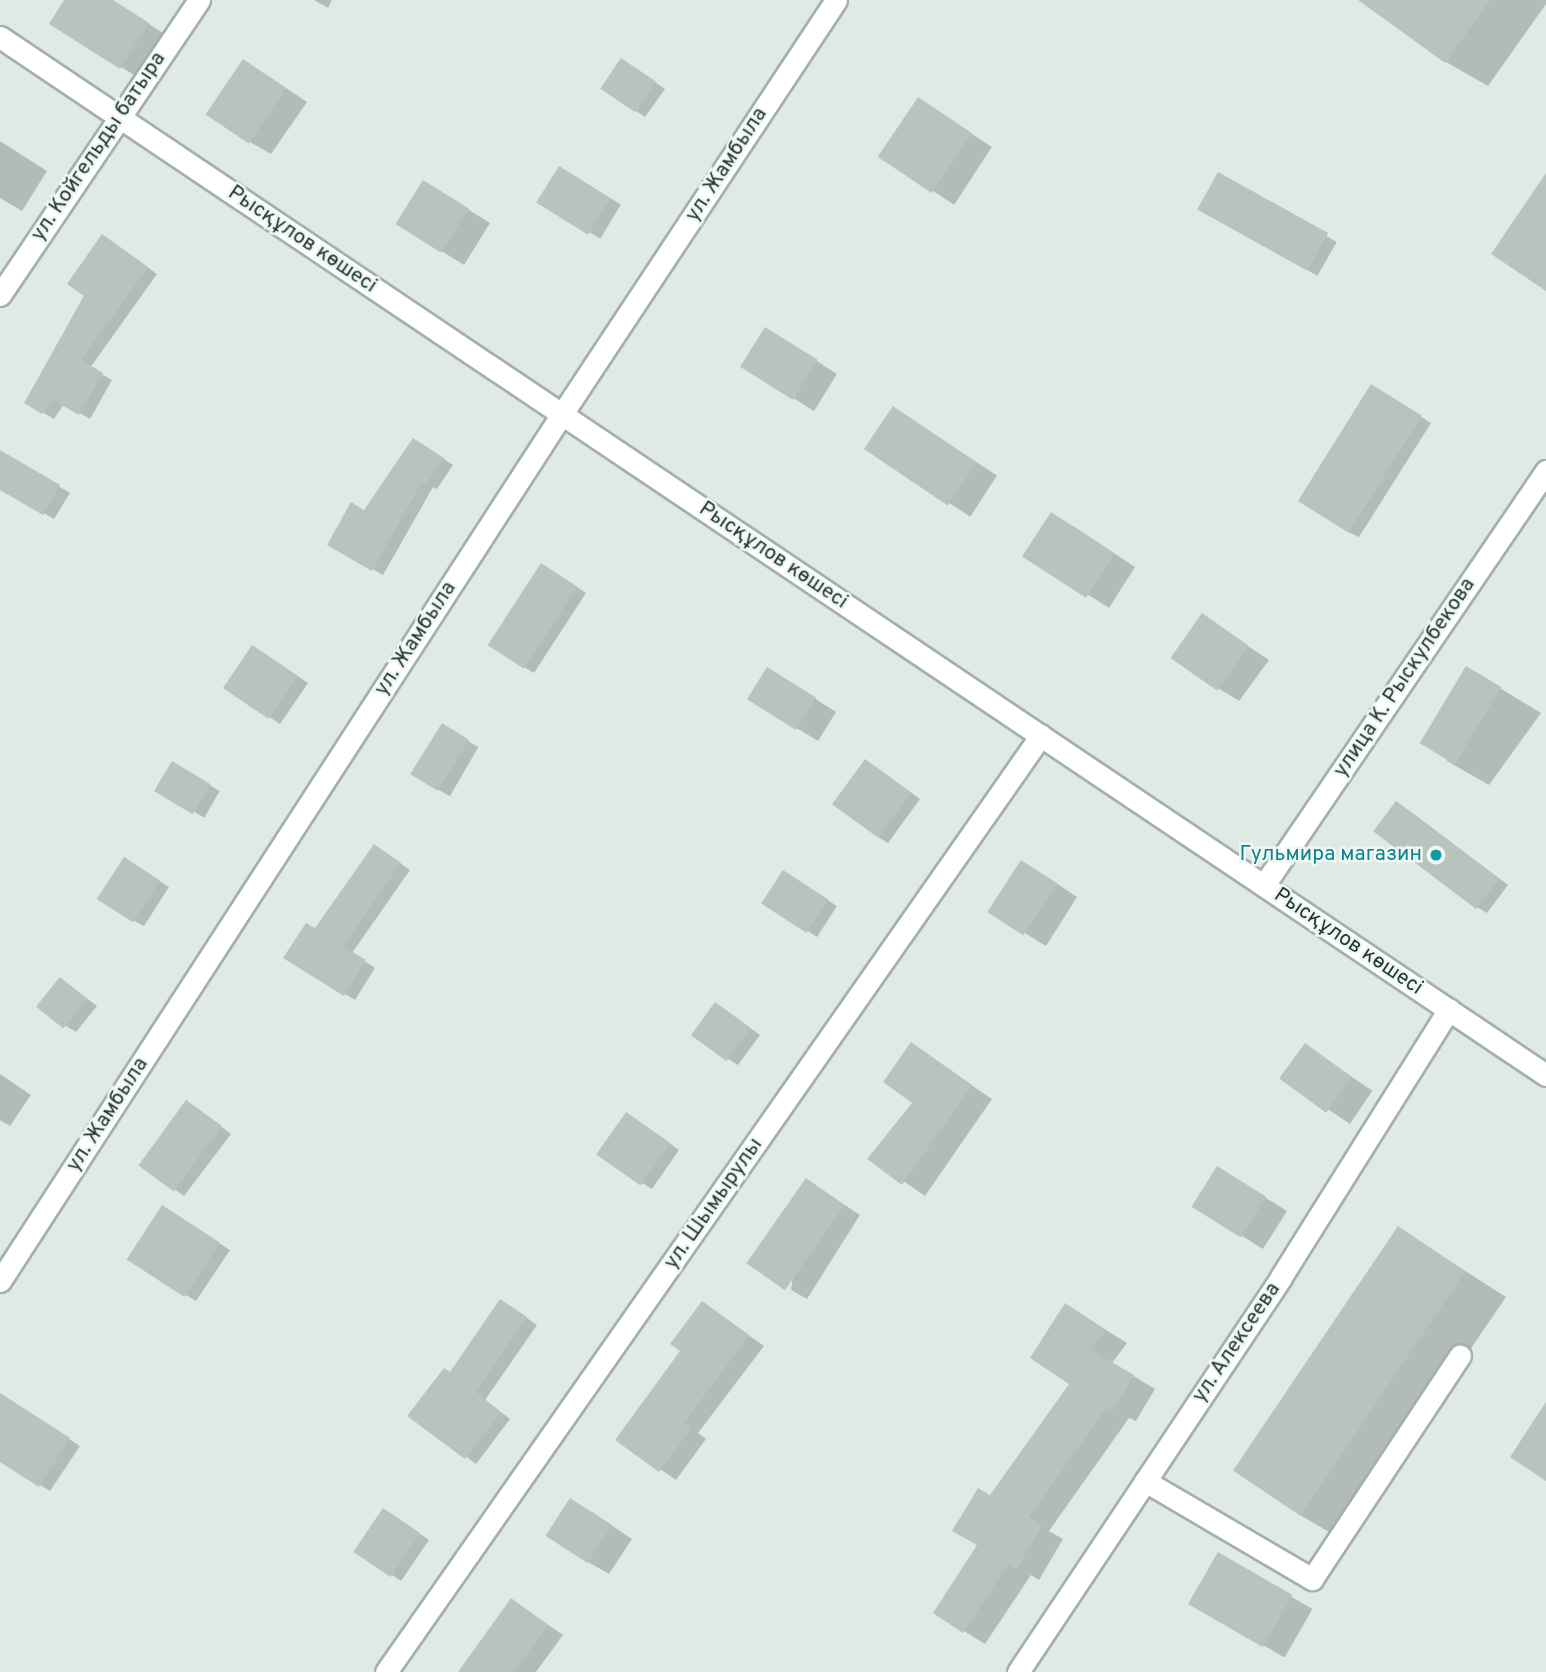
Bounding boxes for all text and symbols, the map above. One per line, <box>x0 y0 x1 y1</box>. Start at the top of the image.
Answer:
street label: ул. Койгельды батыра <box>26 48 172 246</box>
street label: ул. Жамбыла <box>681 103 773 227</box>
street label: Рысқұлов көшесі <box>223 181 381 299</box>
street label: Рысқұлов көшесі <box>694 497 852 615</box>
street label: улица К. Рыскулбекова <box>1329 574 1481 782</box>
street label: ул. Жамбыла <box>370 577 462 701</box>
place label: Гульмира магазин <box>1240 842 1422 868</box>
marker: Гульмира магазин <box>1428 847 1444 863</box>
street label: Рысқұлов көшесі <box>1269 883 1427 1001</box>
street label: ул. Жамбыла <box>62 1053 154 1177</box>
street label: ул. Шымырулы <box>659 1133 769 1275</box>
street label: ул. Алексеева <box>1187 1278 1287 1408</box>

